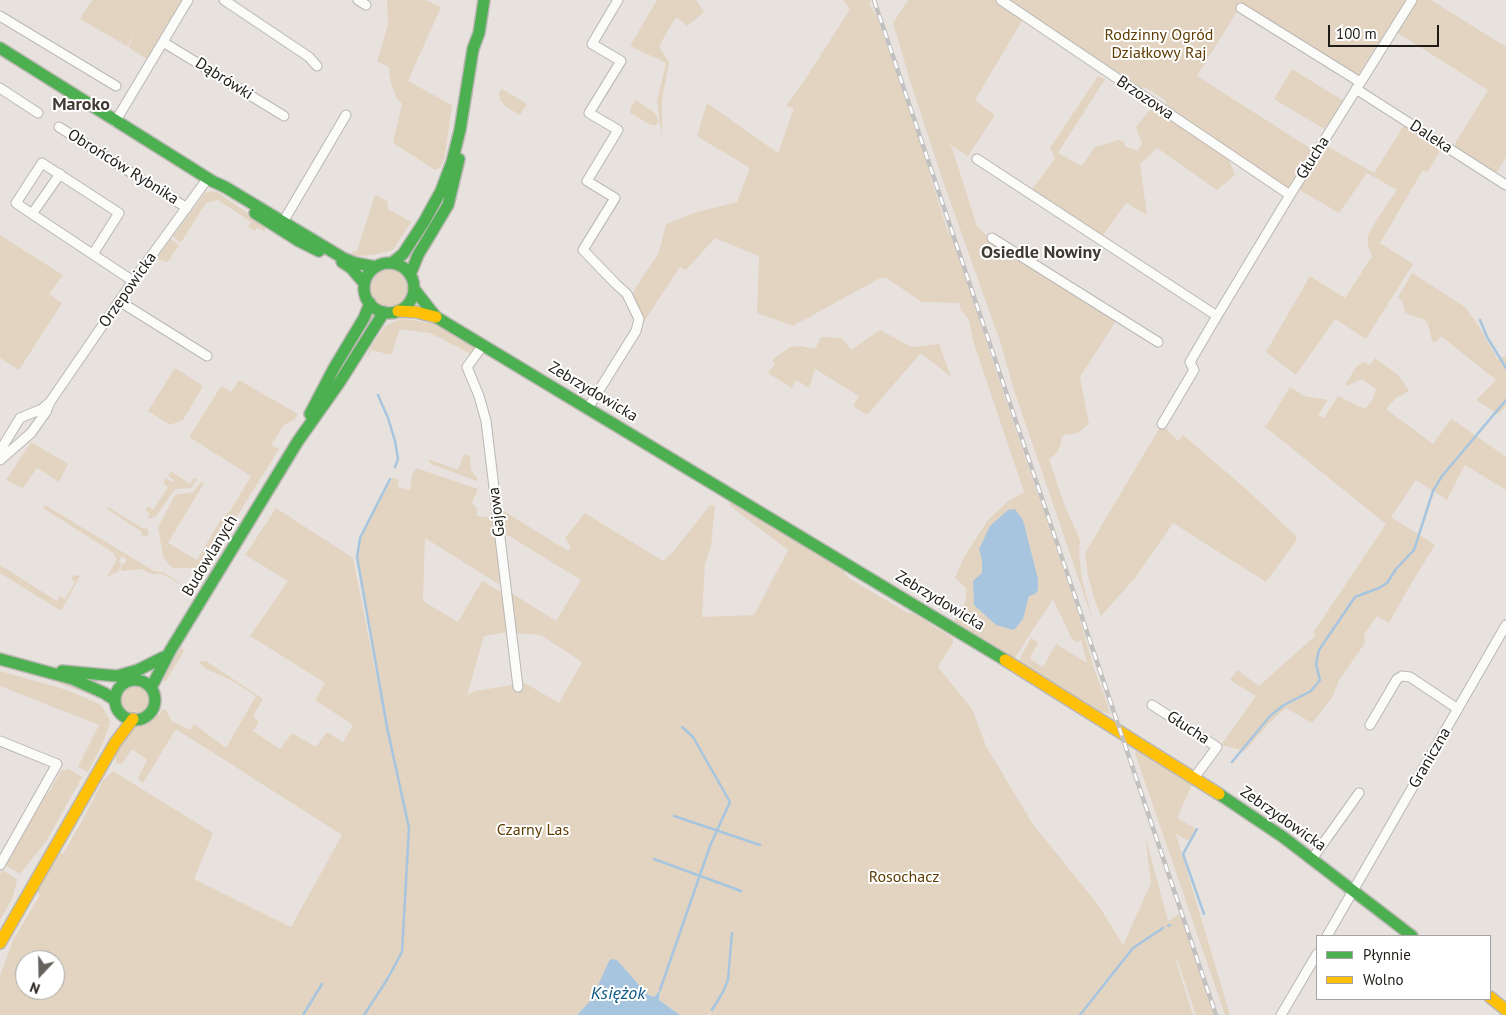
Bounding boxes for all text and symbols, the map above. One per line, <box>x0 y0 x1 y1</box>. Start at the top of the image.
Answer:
scale bar <box>1331 15 1442 47</box>
text: 100 m <box>1336 24 1377 43</box>
park label: Rodzinny Ogród Działkowy Raj <box>1105 25 1213 63</box>
street label: Dąbrówki <box>192 54 256 104</box>
street label: Brzozowa <box>1113 72 1177 124</box>
district label: Maroko <box>52 94 110 116</box>
street label: Daleka <box>1406 116 1456 158</box>
street label: Obrońców Rybnika <box>64 125 182 209</box>
street label: Głucha <box>1292 133 1334 183</box>
district label: Osiedle Nowiny <box>981 242 1101 264</box>
street label: Orzepowicka <box>95 249 161 331</box>
street label: Zebrzydowicka <box>545 358 641 426</box>
street label: Gajowa <box>484 486 510 538</box>
street label: Budowlanych <box>178 512 242 600</box>
street label: Zebrzydowicka <box>892 567 988 635</box>
street label: Głucha <box>1163 707 1213 749</box>
street label: Graniczna <box>1405 724 1455 792</box>
street label: Zebrzydowicka <box>1236 782 1330 856</box>
park label: Czarny Las <box>497 820 569 840</box>
park label: Rosochacz <box>869 867 939 887</box>
legend <box>1316 935 1491 1000</box>
text: Płynnie <box>1363 945 1411 964</box>
north arrow <box>15 950 65 1000</box>
text: Wolno <box>1363 970 1403 989</box>
text: N <box>27 978 43 998</box>
water label: Księżok <box>591 983 645 1005</box>

